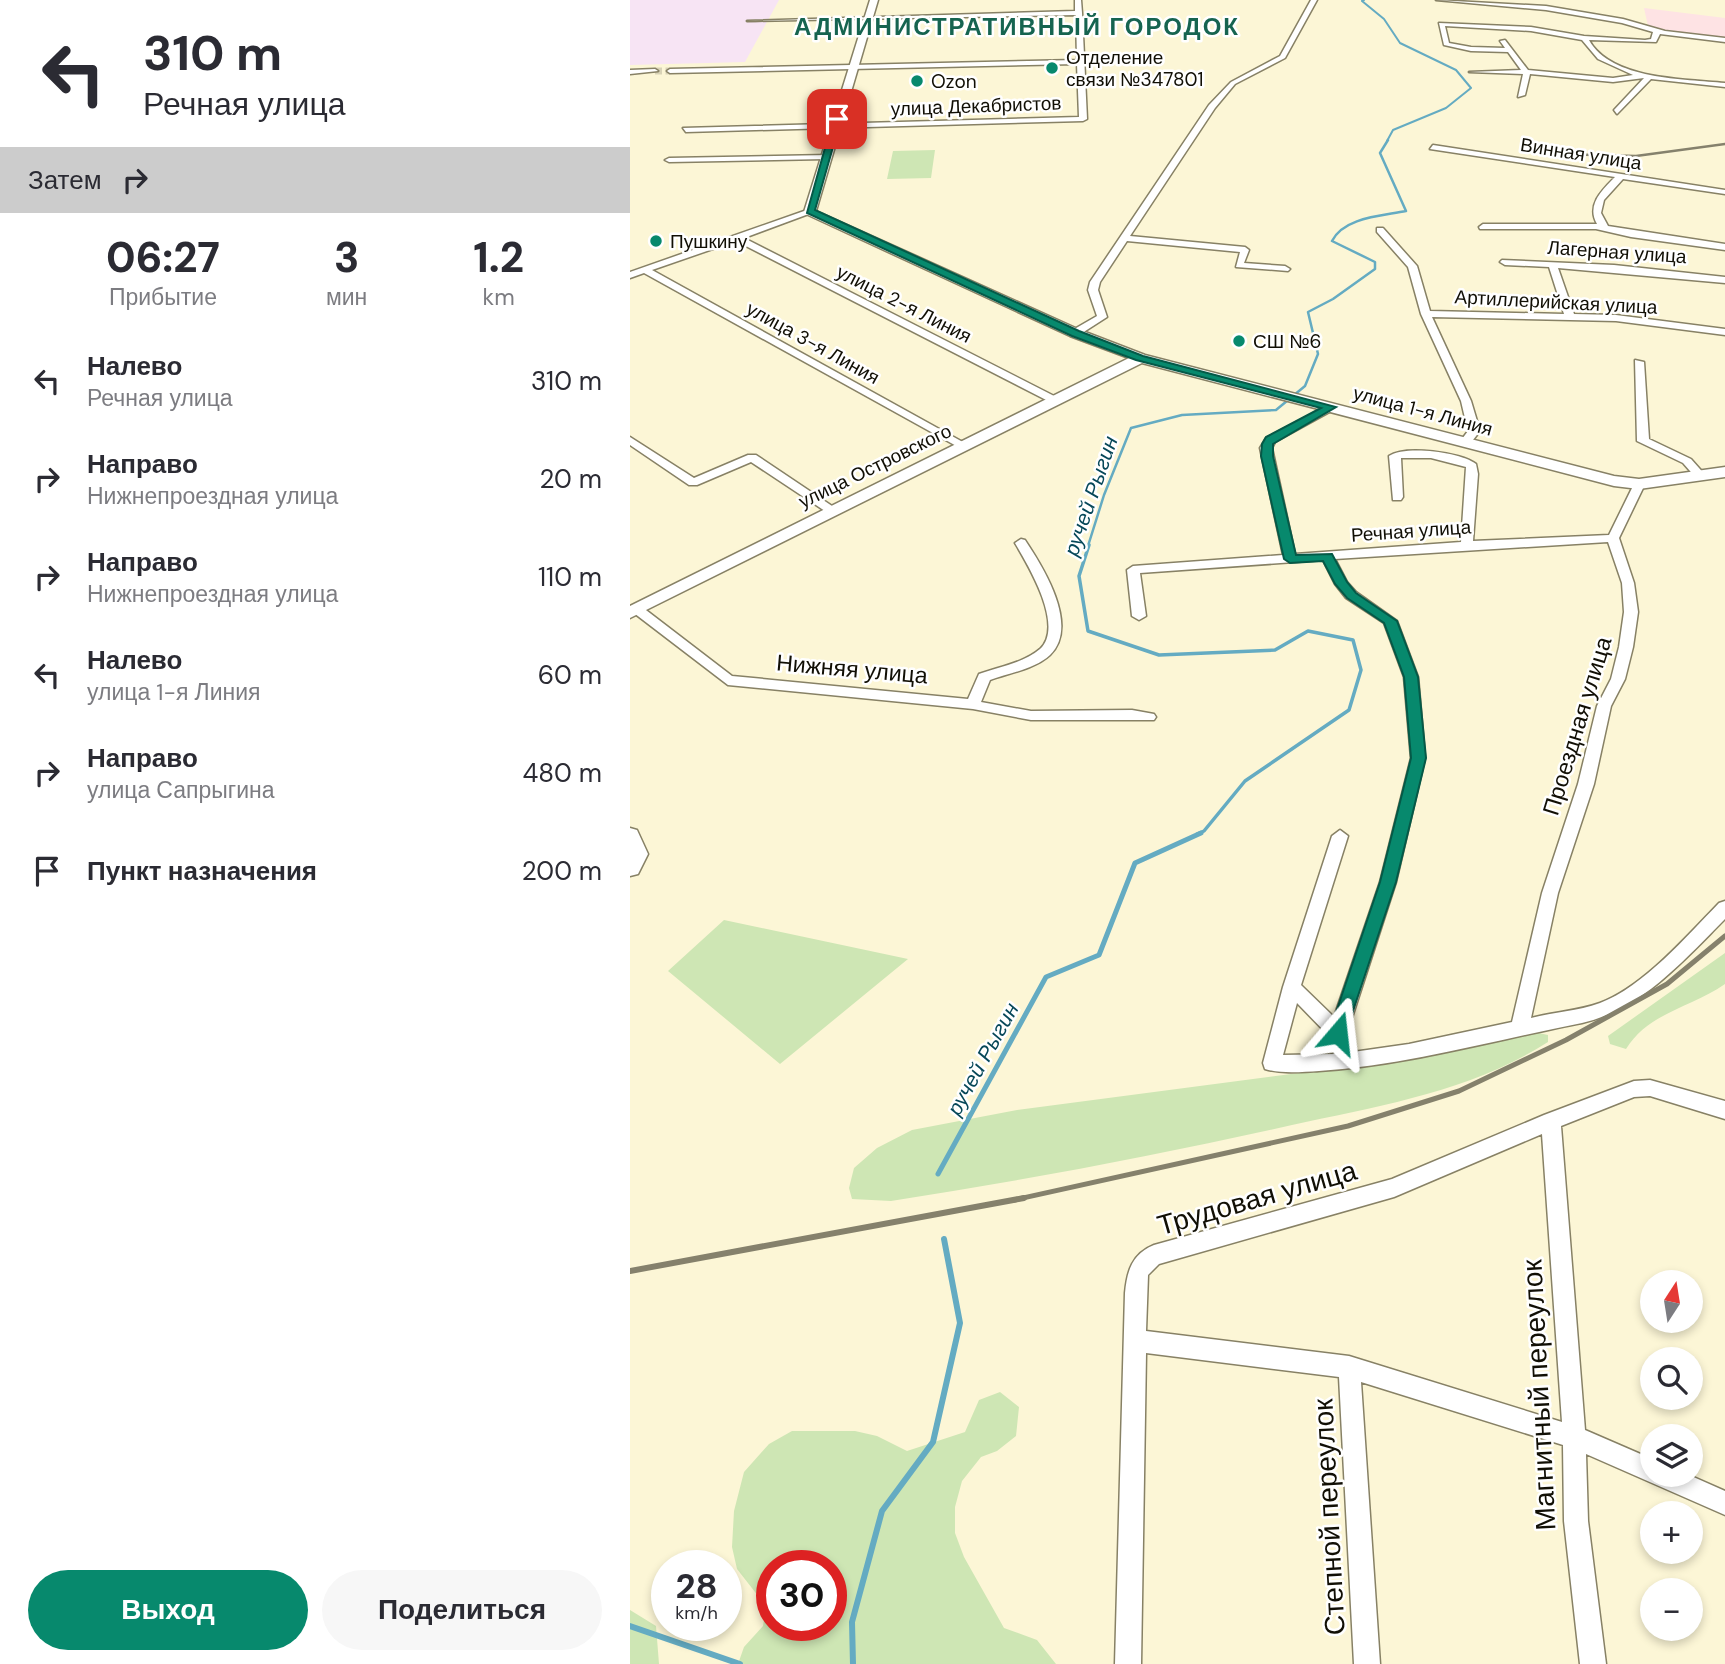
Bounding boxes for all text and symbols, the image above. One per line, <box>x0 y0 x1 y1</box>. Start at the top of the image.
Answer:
district label: АДМИНИСТРАТИВНЫЙ ГОРОДОК <box>794 11 1240 42</box>
text: 310 m <box>143 21 282 85</box>
icon: left <box>28 28 119 119</box>
place label: Отделение связи №347801 <box>1066 45 1204 92</box>
marker: Отделение связи №347801 <box>1044 60 1060 76</box>
place label: Ozon <box>931 69 977 94</box>
marker: Ozon <box>909 73 925 89</box>
text: Речная улица <box>143 83 346 125</box>
pin <box>807 89 867 149</box>
street label: улица Декабристов <box>890 91 1062 121</box>
icon: arrive <box>818 100 856 138</box>
street label: Винная улица <box>1519 132 1644 176</box>
icon: right <box>116 161 154 199</box>
text: Затем <box>28 163 102 197</box>
place label: Пушкину <box>670 229 748 254</box>
text: 06:27 <box>106 230 220 285</box>
text: 3 <box>334 230 359 285</box>
text: 1.2 <box>473 230 524 285</box>
marker: Пушкину <box>648 233 664 249</box>
street label: Лагерная улица <box>1547 235 1688 269</box>
street label: улица 2-я Линия <box>832 259 976 349</box>
text: Прибытие <box>109 282 217 312</box>
text: мин <box>326 282 367 312</box>
text: km <box>483 282 515 312</box>
street label: Артиллерийская улица <box>1454 284 1658 320</box>
street label: улица 3-я Линия <box>742 296 884 390</box>
place label: СШ №6 <box>1253 329 1322 354</box>
marker: СШ №6 <box>1231 333 1247 349</box>
text: Налево <box>87 349 182 383</box>
icon: left <box>28 362 66 400</box>
text: 310 m <box>531 364 602 398</box>
street label: улица 1-я Линия <box>1351 380 1495 442</box>
text: Речная улица <box>87 383 233 413</box>
street label: улица Островского <box>794 418 956 514</box>
water label: ручей Рыгин <box>1057 432 1125 560</box>
text: Направо <box>87 447 198 481</box>
icon: right <box>28 460 66 498</box>
text: 20 m <box>539 462 602 496</box>
text: Нижнепроездная улица <box>87 481 338 511</box>
street label: Речная улица <box>1350 514 1472 548</box>
text: Направо <box>87 545 198 579</box>
icon: right <box>28 558 66 596</box>
text: 110 m <box>538 560 602 594</box>
text: Нижнепроездная улица <box>87 579 338 609</box>
street label: Проездная улица <box>1536 633 1618 819</box>
text: Налево <box>87 643 182 677</box>
street label: Нижняя улица <box>775 647 929 691</box>
icon: left <box>28 656 66 694</box>
text: 60 m <box>538 658 602 692</box>
text: улица 1-я Линия <box>87 677 260 707</box>
text: Направо <box>87 741 198 775</box>
icon: right <box>28 754 66 792</box>
text: 480 m <box>523 756 602 790</box>
text: улица Сапрыгина <box>87 775 275 805</box>
icon: arrive <box>28 852 66 890</box>
text: Пункт назначения <box>87 854 317 888</box>
text: 200 m <box>522 854 602 888</box>
position arrow <box>1301 996 1375 1070</box>
water label: ручей Рыгин <box>940 997 1026 1121</box>
street label: Трудовая улица <box>1153 1152 1361 1244</box>
street label: Магнитный переулок <box>1513 1258 1565 1532</box>
north arrow <box>1640 1270 1703 1334</box>
map controls <box>1640 1270 1703 1641</box>
button: search <box>1640 1347 1703 1410</box>
street label: Степной переулок <box>1304 1397 1354 1636</box>
button: layers <box>1640 1424 1703 1487</box>
button: + <box>1640 1501 1703 1564</box>
speed limit sign: 30 <box>756 1550 847 1641</box>
text: 28 <box>675 1563 718 1609</box>
button: Выход <box>28 1570 308 1650</box>
button: Поделиться <box>322 1570 602 1650</box>
button: − <box>1640 1578 1703 1641</box>
text: km/h <box>675 1601 718 1625</box>

